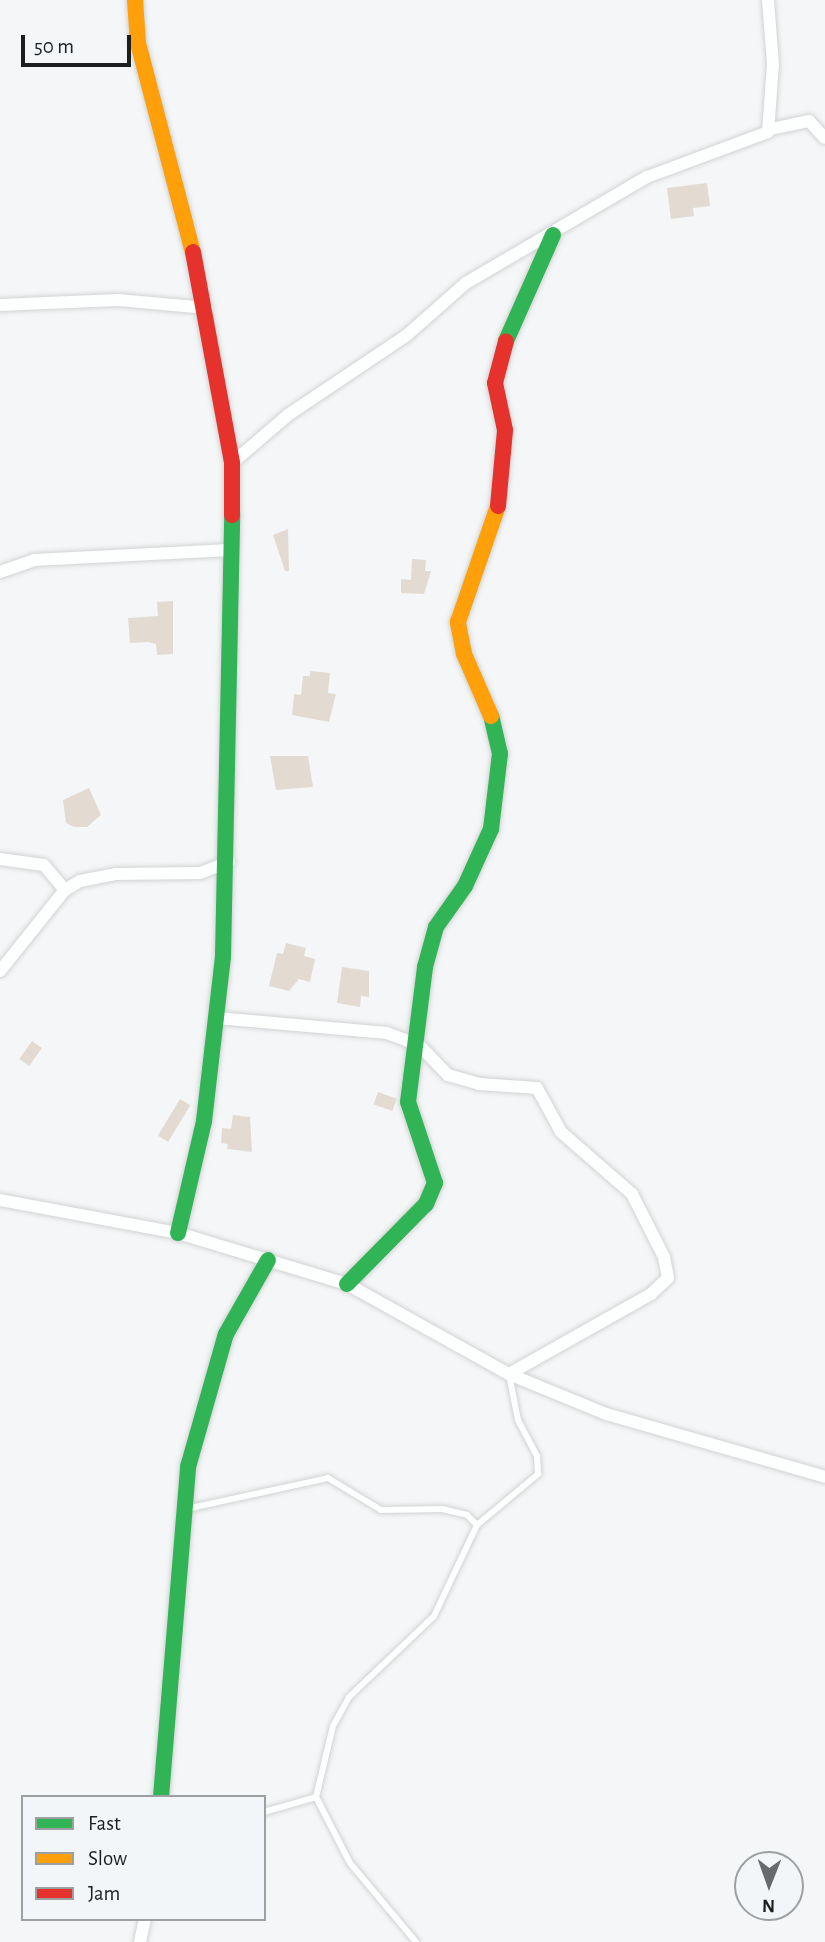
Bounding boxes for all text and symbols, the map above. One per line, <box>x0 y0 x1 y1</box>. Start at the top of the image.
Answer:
scale bar <box>24 21 135 65</box>
text: 50 m <box>34 36 74 57</box>
legend <box>21 1795 266 1921</box>
text: Fast <box>88 1813 121 1834</box>
text: Slow <box>88 1848 127 1869</box>
north arrow <box>734 1851 804 1921</box>
text: Jam <box>88 1883 120 1904</box>
text: N <box>762 1896 775 1915</box>

